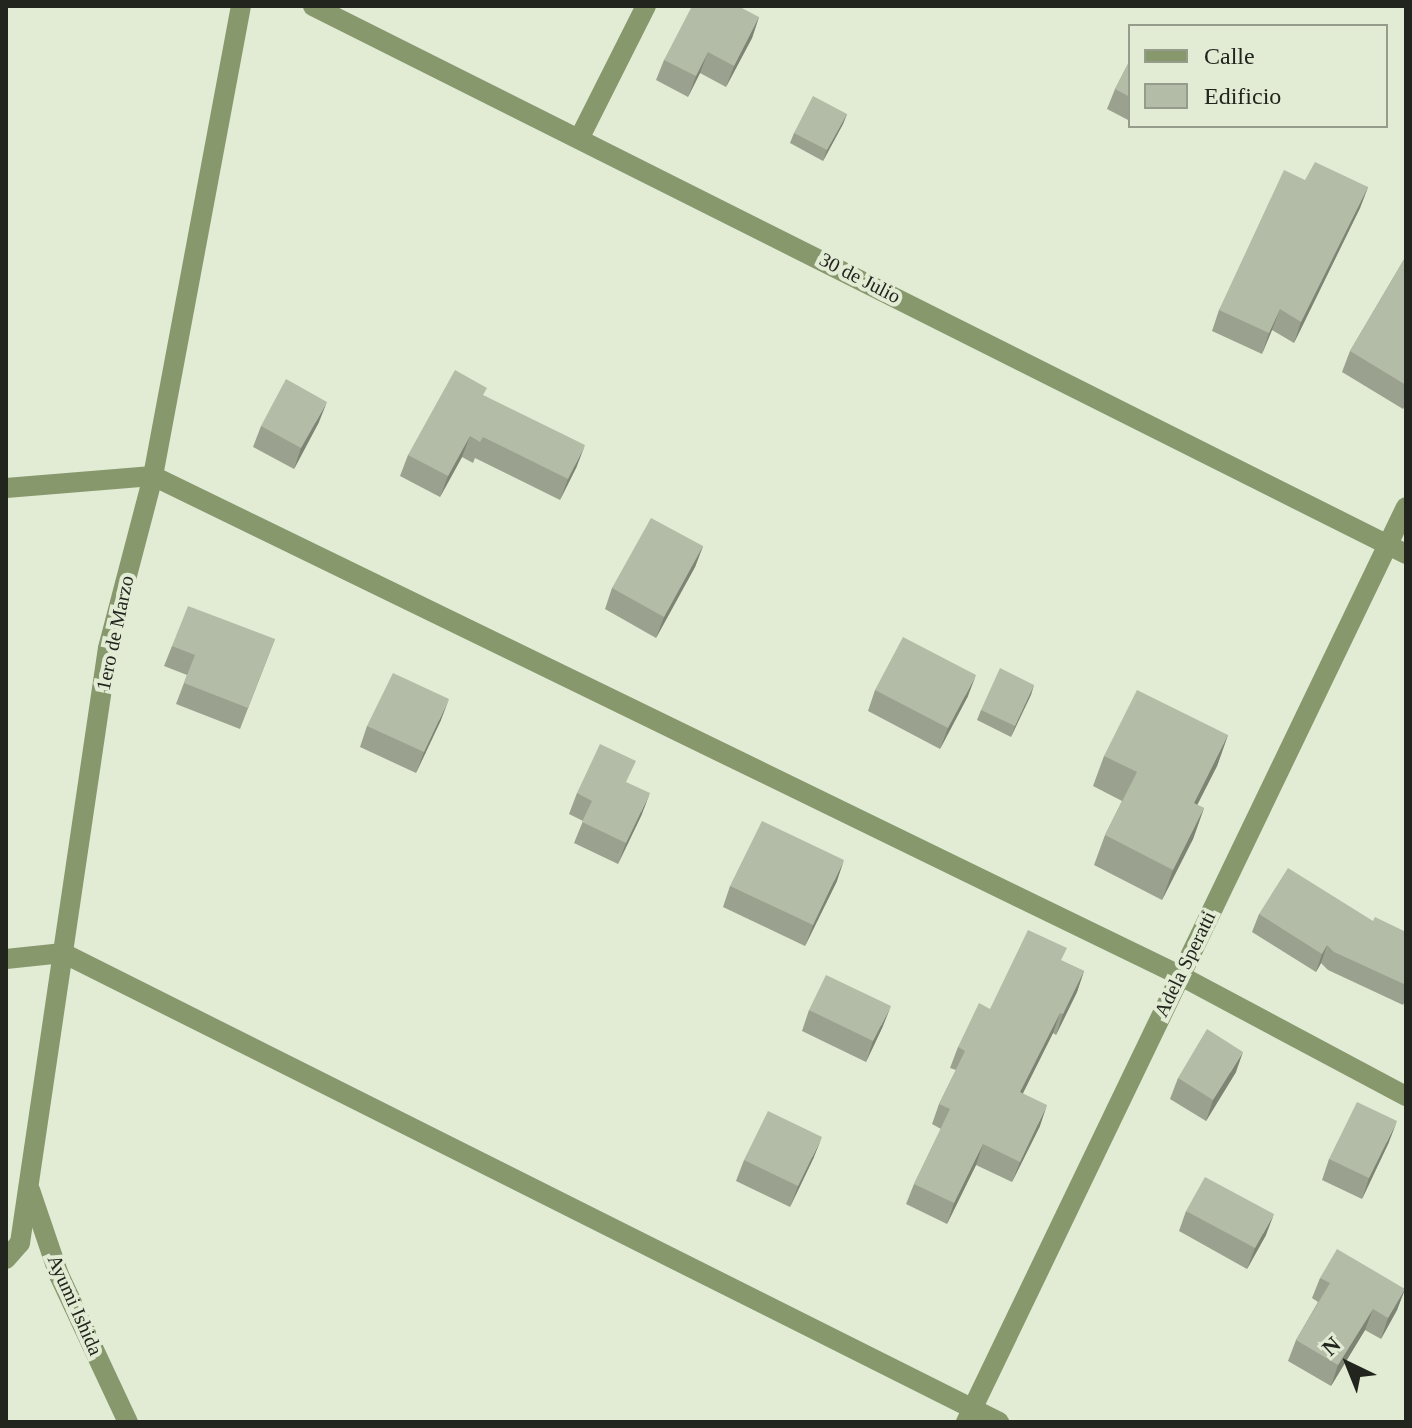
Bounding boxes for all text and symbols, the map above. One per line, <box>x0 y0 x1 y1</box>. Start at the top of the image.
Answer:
legend <box>1128 24 1388 128</box>
text: Calle <box>1204 43 1255 69</box>
text: Edificio <box>1204 83 1281 109</box>
street label: 30 de Julio <box>815 247 905 309</box>
street label: 1ero de Marzo <box>91 573 139 693</box>
street label: Adela Speratti <box>1149 907 1221 1021</box>
street label: Ayumi Ishida <box>42 1251 108 1359</box>
north arrow <box>1308 1324 1388 1404</box>
text: N <box>1317 1332 1346 1361</box>

